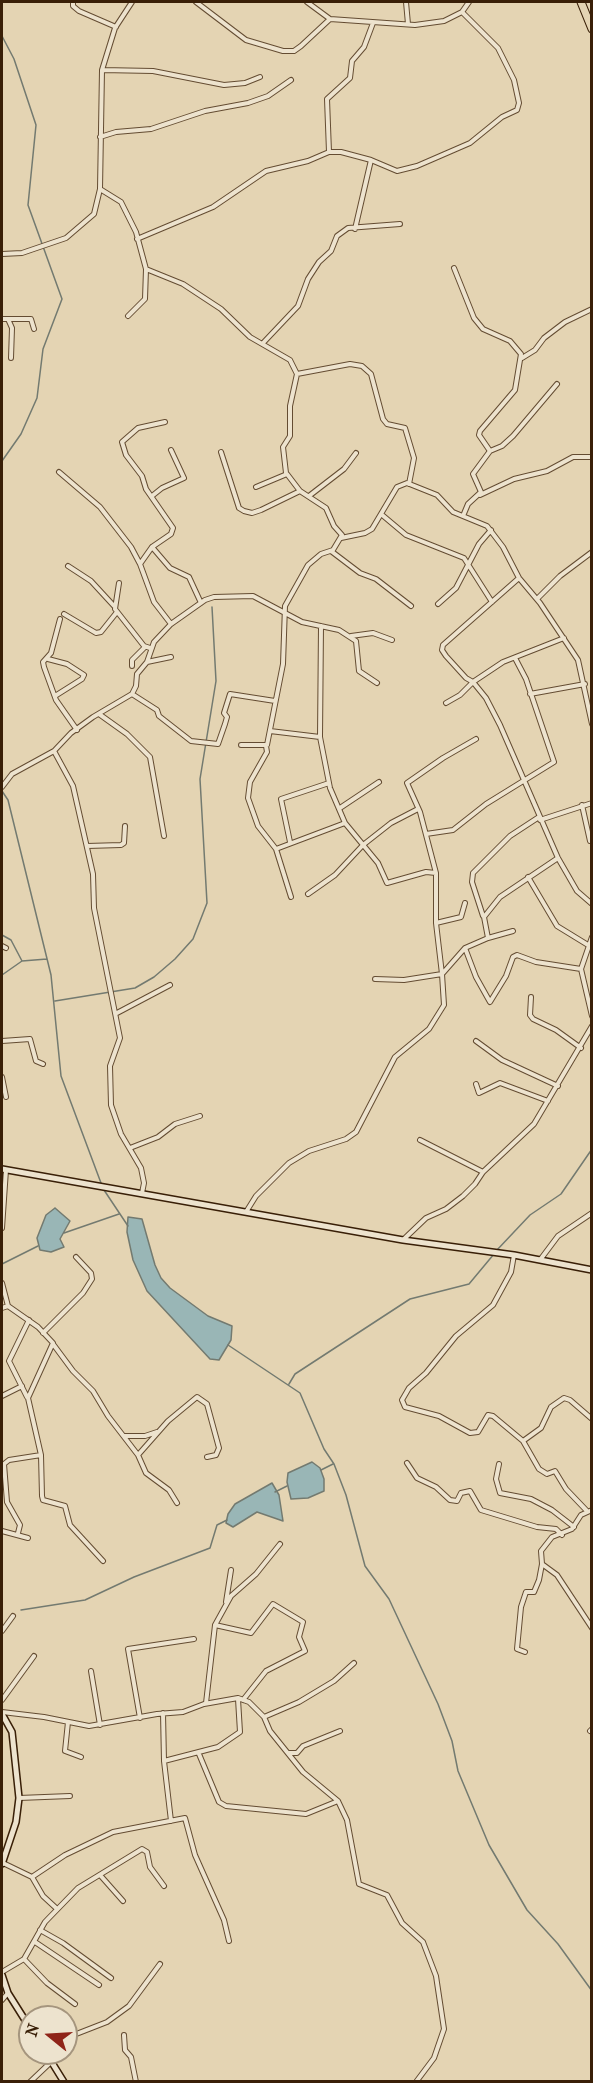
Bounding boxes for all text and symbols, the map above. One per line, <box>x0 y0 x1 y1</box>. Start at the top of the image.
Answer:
north arrow <box>18 2005 78 2065</box>
text: N <box>21 2021 43 2039</box>

